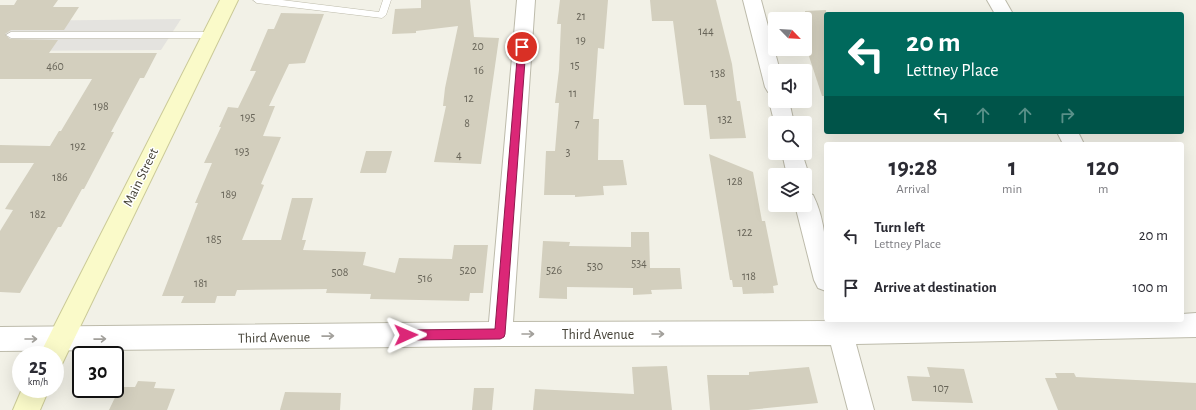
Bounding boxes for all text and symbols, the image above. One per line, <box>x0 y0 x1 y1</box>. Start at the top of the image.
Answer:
house number: 21 <box>576 10 586 22</box>
north arrow <box>768 12 812 56</box>
map controls <box>768 12 812 212</box>
house number: 144 <box>698 25 714 37</box>
icon: left <box>840 28 892 80</box>
text: 20 m <box>906 29 961 57</box>
pin <box>505 30 539 64</box>
house number: 19 <box>576 34 586 46</box>
icon: arrive <box>511 36 533 58</box>
house number: 20 <box>472 40 484 52</box>
house number: 15 <box>570 59 580 71</box>
house number: 460 <box>46 60 64 72</box>
text: Lettney Place <box>906 62 999 80</box>
house number: 16 <box>474 64 484 76</box>
button: sound <box>768 64 812 108</box>
house number: 138 <box>711 67 726 79</box>
house number: 11 <box>569 87 577 99</box>
house number: 12 <box>464 92 474 104</box>
house number: 198 <box>93 100 109 112</box>
icon: left <box>930 104 952 126</box>
icon: ahead <box>972 104 994 126</box>
icon: ahead <box>1014 104 1036 126</box>
icon: right <box>1056 104 1078 126</box>
house number: 195 <box>241 111 255 123</box>
house number: 132 <box>718 113 733 125</box>
button: search <box>768 116 812 160</box>
house number: 8 <box>464 117 470 129</box>
house number: 7 <box>574 117 580 129</box>
house number: 192 <box>70 140 86 152</box>
street label: Main Street <box>121 145 161 209</box>
house number: 193 <box>235 145 249 157</box>
house number: 3 <box>566 146 571 158</box>
house number: 4 <box>456 149 462 161</box>
text: 19:28 <box>889 156 937 180</box>
text: 1 <box>1008 156 1017 180</box>
text: 120 <box>1087 156 1119 180</box>
button: layers <box>768 168 812 212</box>
house number: 186 <box>52 171 68 183</box>
house number: 128 <box>727 175 743 187</box>
text: Arrival <box>896 183 930 196</box>
text: min <box>1002 183 1022 196</box>
text: m <box>1098 183 1108 196</box>
house number: 189 <box>221 188 237 200</box>
house number: 182 <box>30 208 46 220</box>
text: Turn left <box>874 220 925 235</box>
icon: left <box>840 225 862 247</box>
house number: 122 <box>737 226 753 238</box>
text: 20 m <box>1139 228 1168 243</box>
house number: 185 <box>207 233 221 245</box>
text: Lettney Place <box>874 238 941 251</box>
house number: 534 <box>631 257 647 269</box>
house number: 530 <box>587 260 603 272</box>
house number: 520 <box>460 264 476 276</box>
house number: 526 <box>546 264 562 276</box>
house number: 508 <box>331 266 349 278</box>
house number: 118 <box>742 270 756 282</box>
house number: 516 <box>418 272 433 284</box>
house number: 181 <box>194 277 208 289</box>
icon: arrive <box>840 277 862 299</box>
text: Arrive at destination <box>874 280 997 295</box>
text: 100 m <box>1133 280 1168 295</box>
position arrow <box>385 314 427 356</box>
street label: Third Avenue <box>562 328 634 342</box>
street label: Third Avenue <box>238 330 310 346</box>
one-way arrow <box>521 330 534 338</box>
one-way arrow <box>651 330 664 338</box>
one-way arrow <box>321 332 334 340</box>
one-way arrow <box>24 335 37 343</box>
one-way arrow <box>93 335 106 342</box>
speed limit sign: 30 <box>72 346 124 398</box>
text: 25 <box>29 357 47 377</box>
text: km/h <box>28 377 48 387</box>
house number: 107 <box>933 382 949 394</box>

